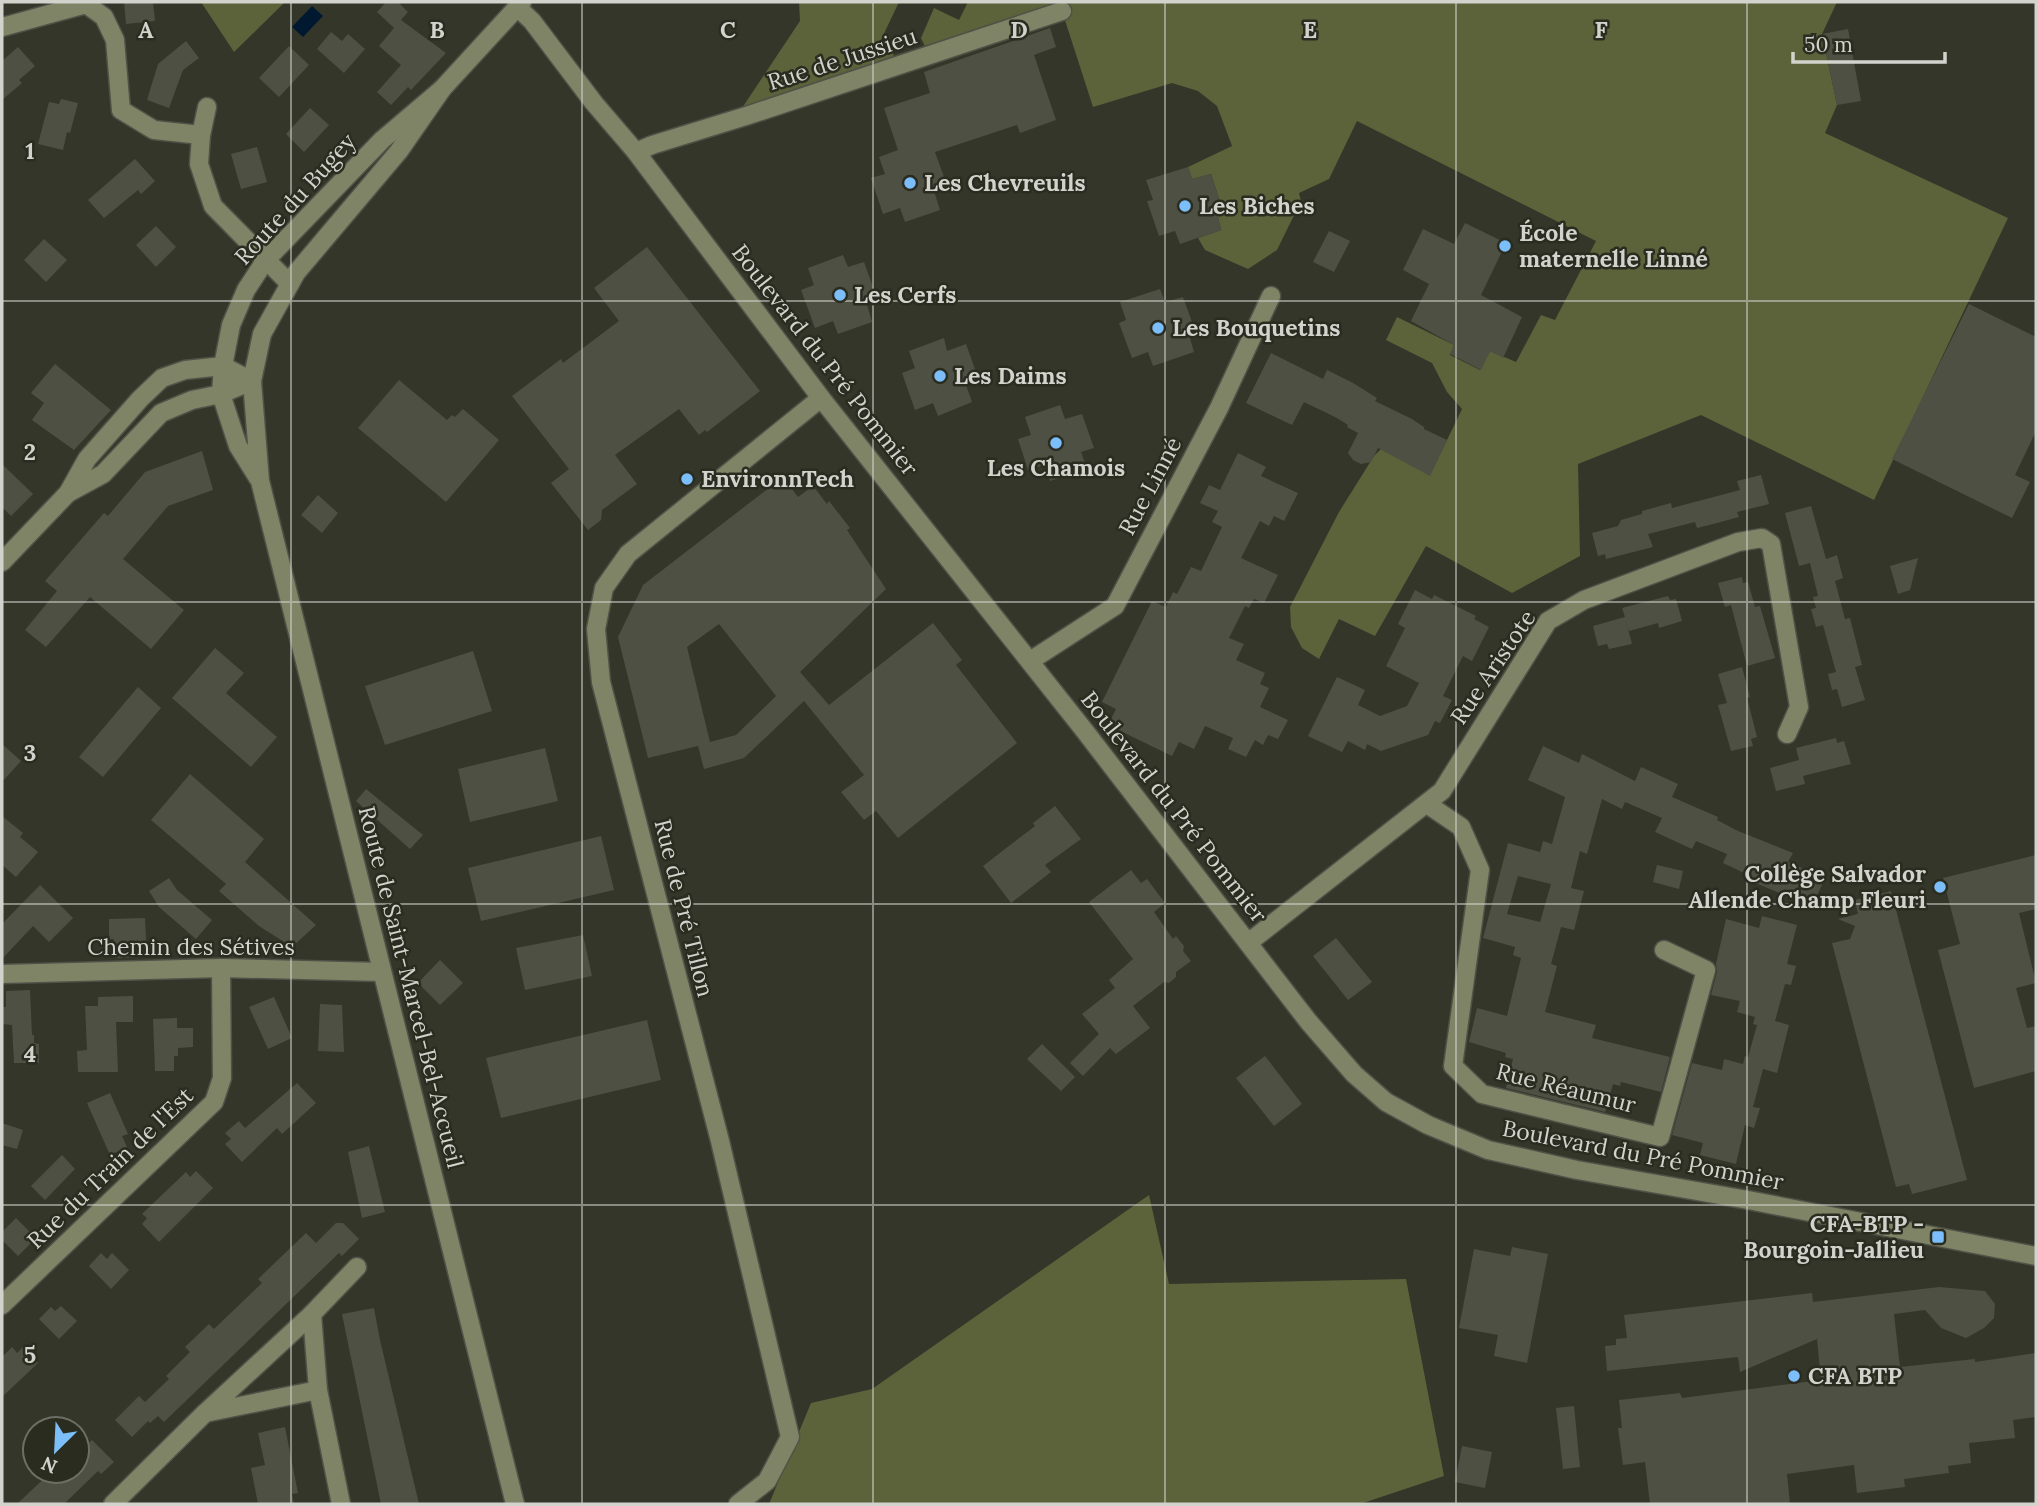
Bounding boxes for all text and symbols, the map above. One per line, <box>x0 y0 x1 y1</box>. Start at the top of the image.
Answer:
text: A <box>138 15 154 44</box>
text: B <box>429 15 445 44</box>
text: C <box>720 15 736 44</box>
text: D <box>1010 15 1028 44</box>
text: E <box>1303 15 1317 44</box>
text: F <box>1594 15 1608 44</box>
street label: Rue de Jussieu <box>764 21 920 96</box>
scale bar <box>1793 21 1945 65</box>
text: 50 m <box>1804 31 1853 58</box>
street label: Route du Bugey <box>228 126 362 271</box>
text: 1 <box>25 136 35 165</box>
place label: Les Chevreuils <box>924 168 1086 197</box>
marker: Les Chevreuils <box>902 175 918 191</box>
place label: Les Biches <box>1199 191 1315 220</box>
marker: Les Biches <box>1177 198 1193 214</box>
place label: École maternelle Linné <box>1519 218 1708 273</box>
street label: Boulevard du Pré Pommier <box>726 238 925 481</box>
marker: École maternelle Linné <box>1497 238 1513 254</box>
place label: Les Cerfs <box>854 280 956 309</box>
marker: Les Cerfs <box>832 287 848 303</box>
place label: Les Bouquetins <box>1172 313 1341 342</box>
marker: Les Bouquetins <box>1150 320 1166 336</box>
place label: Les Daims <box>954 361 1067 390</box>
marker: Les Daims <box>932 368 948 384</box>
street label: Rue Linné <box>1112 432 1187 540</box>
marker: Les Chamois <box>1048 435 1064 451</box>
text: 2 <box>24 437 36 466</box>
place label: Les Chamois <box>987 453 1125 482</box>
place label: EnvironnTech <box>701 464 854 493</box>
marker: EnvironnTech <box>679 471 695 487</box>
street label: Rue Aristote <box>1444 604 1541 729</box>
street label: Boulevard du Pré Pommier <box>1075 685 1274 928</box>
text: 3 <box>24 738 36 767</box>
street label: Route de Saint-Marcel-Bel-Accueil <box>352 803 471 1171</box>
street label: Rue de Pré Tillon <box>648 816 721 1000</box>
place label: Collège Salvador Allende Champ Fleuri <box>1688 859 1926 914</box>
marker: Collège Salvador Allende Champ Fleuri <box>1932 879 1948 895</box>
street label: Chemin des Sétives <box>87 932 295 961</box>
text: 4 <box>24 1039 36 1068</box>
street label: Rue Réaumur <box>1493 1056 1639 1119</box>
street label: Rue du Train de l'Est <box>20 1081 199 1254</box>
street label: Boulevard du Pré Pommier <box>1500 1113 1786 1196</box>
place label: CFA-BTP - Bourgoin-Jallieu <box>1743 1209 1924 1264</box>
marker: CFA-BTP - Bourgoin-Jallieu <box>1930 1229 1946 1245</box>
text: 5 <box>24 1340 36 1369</box>
place label: CFA BTP <box>1808 1361 1902 1390</box>
marker: CFA BTP <box>1786 1368 1802 1384</box>
north arrow <box>21 1415 91 1485</box>
text: N <box>37 1451 61 1479</box>

